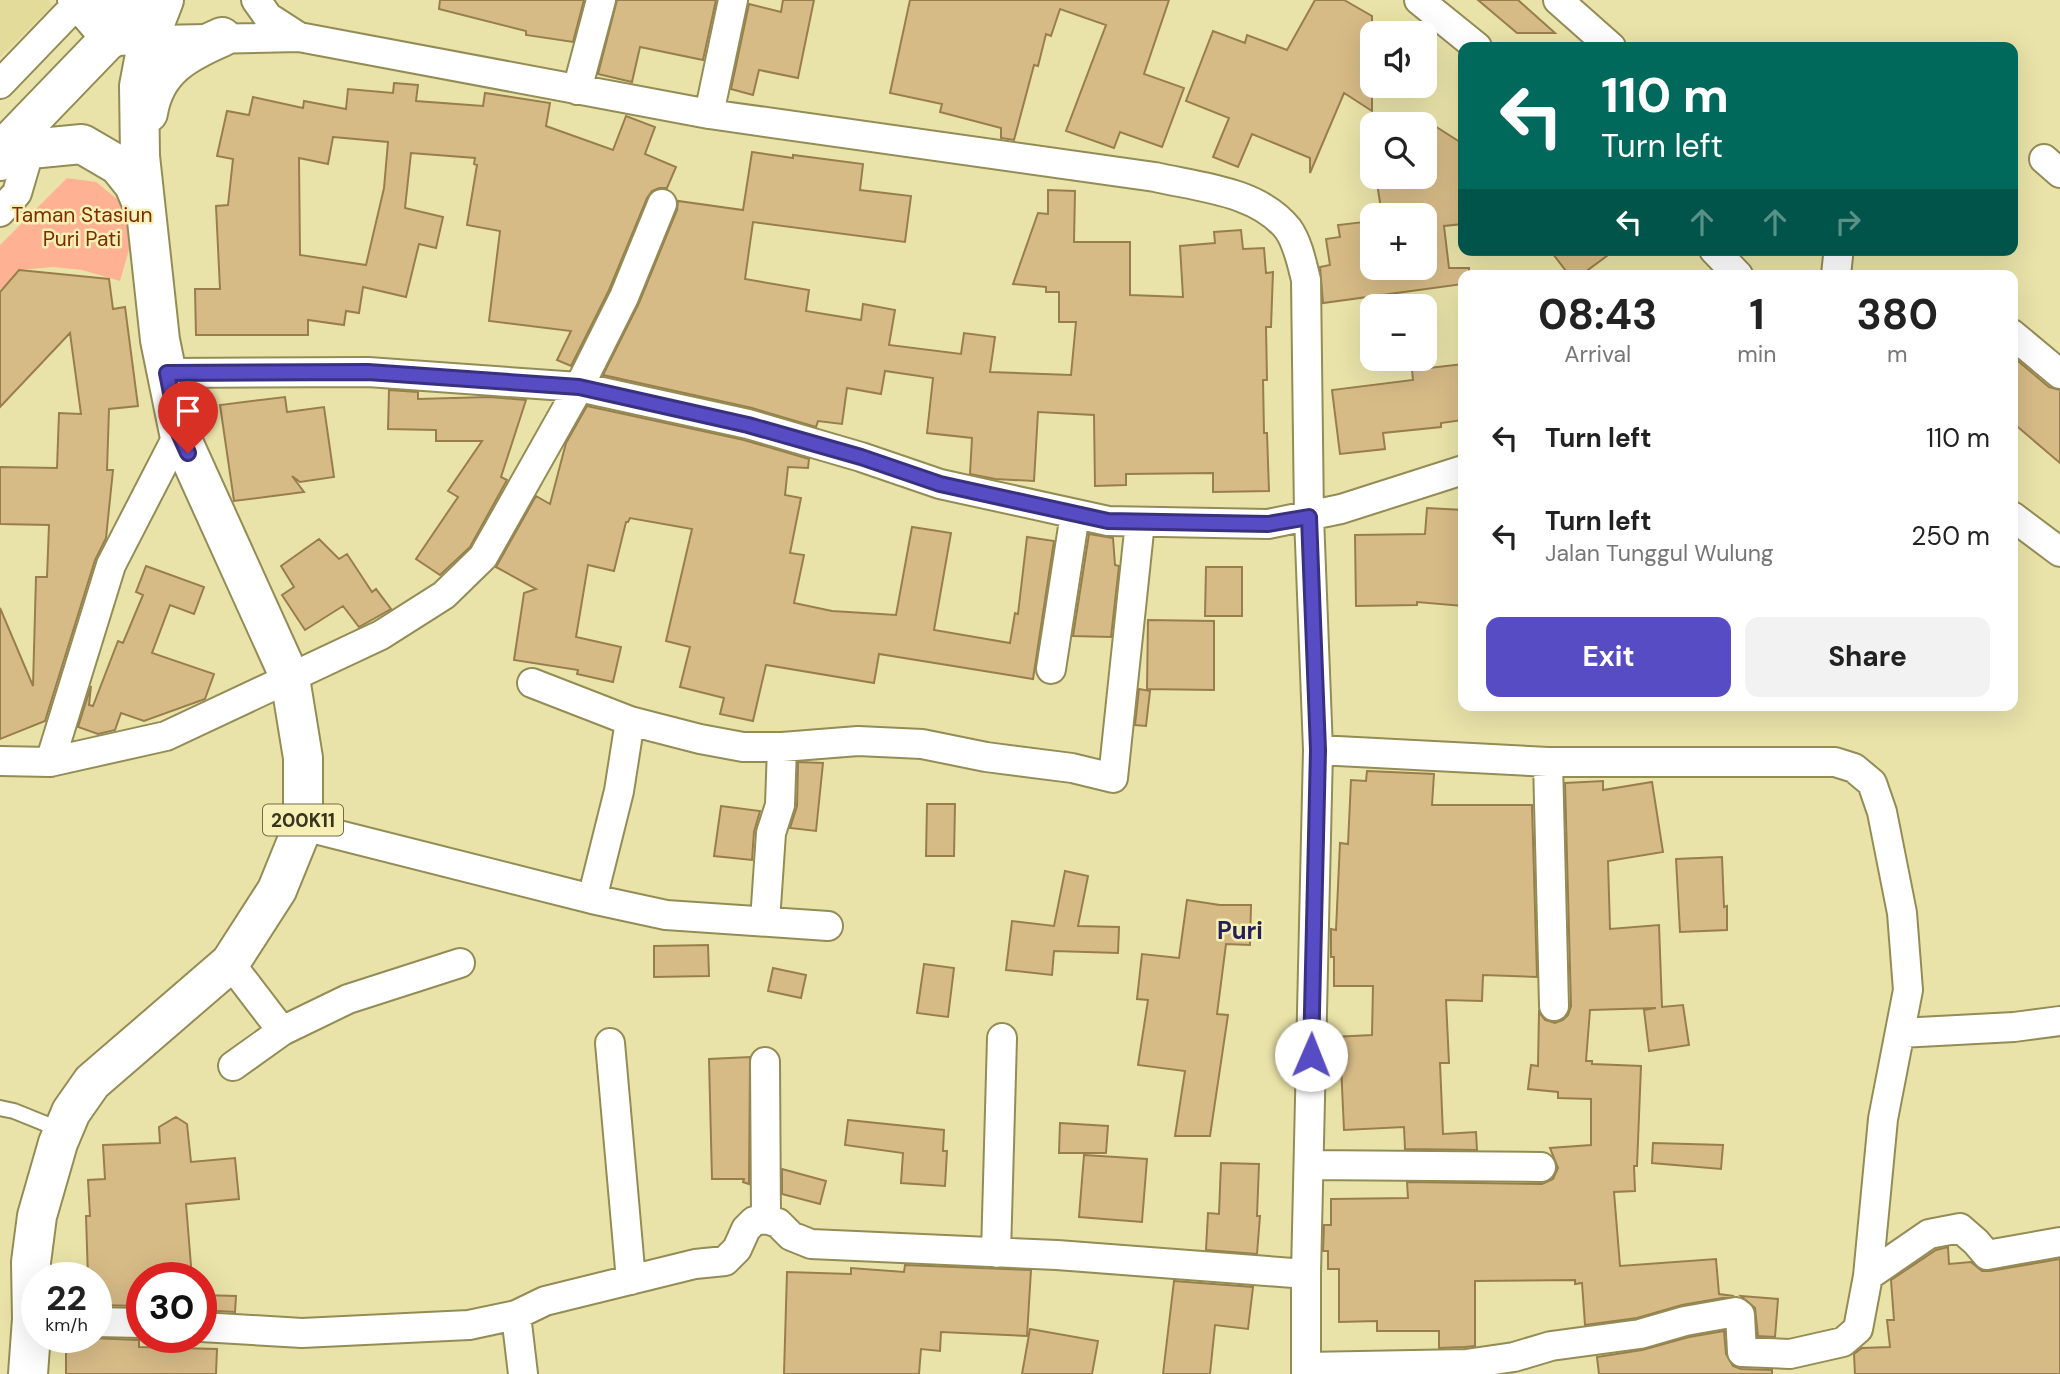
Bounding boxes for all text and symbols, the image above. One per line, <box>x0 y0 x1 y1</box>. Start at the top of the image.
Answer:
map controls <box>1360 21 1437 371</box>
button: sound <box>1360 21 1437 98</box>
text: 110 m <box>1601 63 1729 127</box>
icon: left <box>1486 70 1577 161</box>
button: search <box>1360 112 1437 189</box>
text: Turn left <box>1601 125 1723 167</box>
park label: Taman Stasiun Puri Pati <box>12 201 152 253</box>
button: + <box>1360 203 1437 280</box>
icon: left <box>1610 203 1648 241</box>
icon: ahead <box>1683 203 1721 241</box>
icon: ahead <box>1756 203 1794 241</box>
icon: right <box>1829 203 1867 241</box>
text: 08:43 <box>1538 287 1657 342</box>
text: 1 <box>1749 287 1765 342</box>
text: 380 <box>1857 287 1938 342</box>
button: − <box>1360 294 1437 371</box>
text: Arrival <box>1564 339 1631 369</box>
text: min <box>1737 339 1777 369</box>
text: m <box>1887 339 1908 369</box>
pin <box>158 381 218 453</box>
icon: arrive <box>169 392 207 430</box>
icon: left <box>1486 419 1524 457</box>
text: Turn left <box>1545 421 1652 455</box>
text: 110 m <box>1926 421 1990 455</box>
text: Turn left <box>1545 504 1652 538</box>
icon: left <box>1486 517 1524 555</box>
text: 250 m <box>1911 519 1990 553</box>
text: Jalan Tunggul Wulung <box>1545 538 1774 568</box>
button: Exit <box>1486 617 1731 697</box>
button: Share <box>1745 617 1990 697</box>
road number: 200K11 <box>263 804 343 835</box>
district label: Puri <box>1217 915 1263 946</box>
position arrow <box>1274 1018 1348 1092</box>
speed limit sign: 30 <box>126 1262 217 1353</box>
text: 22 <box>46 1275 87 1321</box>
text: km/h <box>45 1313 88 1337</box>

